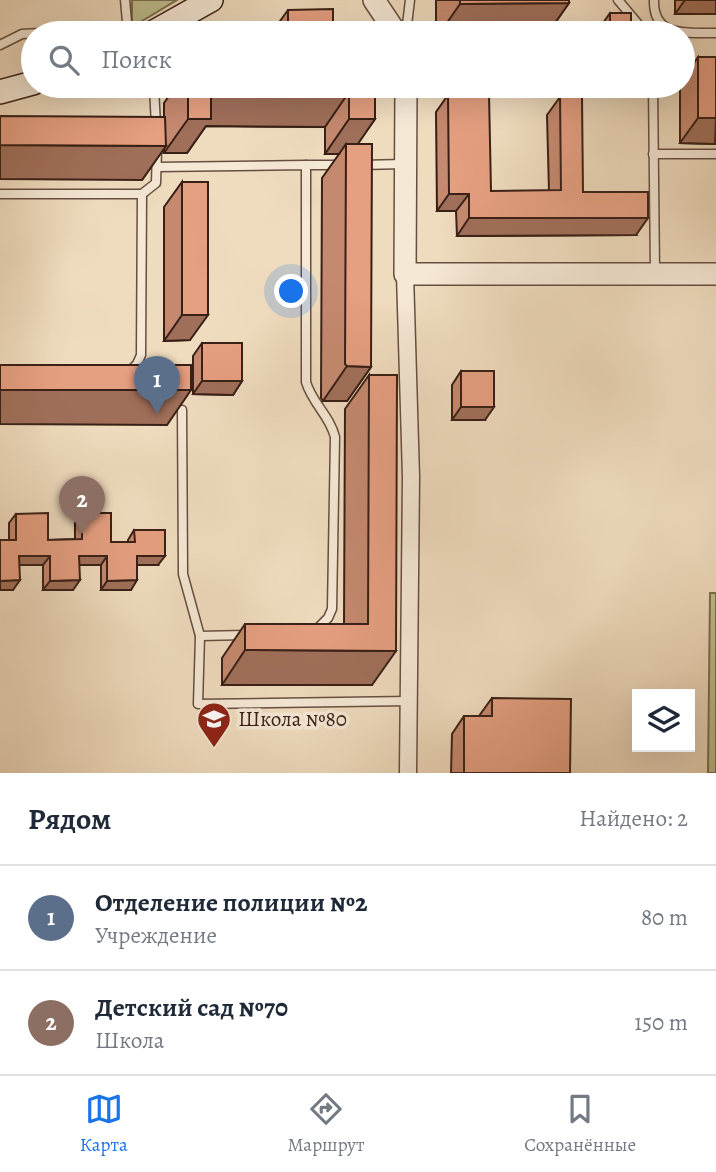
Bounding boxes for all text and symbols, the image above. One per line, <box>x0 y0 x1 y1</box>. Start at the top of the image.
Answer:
search box <box>21 21 695 98</box>
icon: search <box>45 41 83 79</box>
text: Поиск <box>101 42 172 77</box>
your location <box>274 274 308 308</box>
pin: 1 <box>134 356 180 414</box>
pin: 2 <box>59 476 105 534</box>
map controls <box>632 689 695 752</box>
button: layers <box>632 689 695 752</box>
school or university icon: Школа №80 <box>195 700 233 749</box>
place label: Школа №80 <box>238 705 347 733</box>
text: Рядом <box>28 799 111 839</box>
text: Найдено: 2 <box>579 803 688 834</box>
text: Отделение полиции №2 <box>95 885 368 920</box>
text: 1 <box>47 902 55 933</box>
text: 80 m <box>641 902 688 933</box>
text: Учреждение <box>95 920 217 951</box>
text: Детский сад №70 <box>95 990 288 1025</box>
text: 2 <box>45 1007 57 1038</box>
text: 150 m <box>634 1007 688 1038</box>
text: Школа <box>95 1025 164 1056</box>
tab: Карта <box>80 1090 128 1158</box>
tab: Маршрут <box>287 1090 364 1158</box>
tab: Сохранённые <box>524 1090 636 1158</box>

